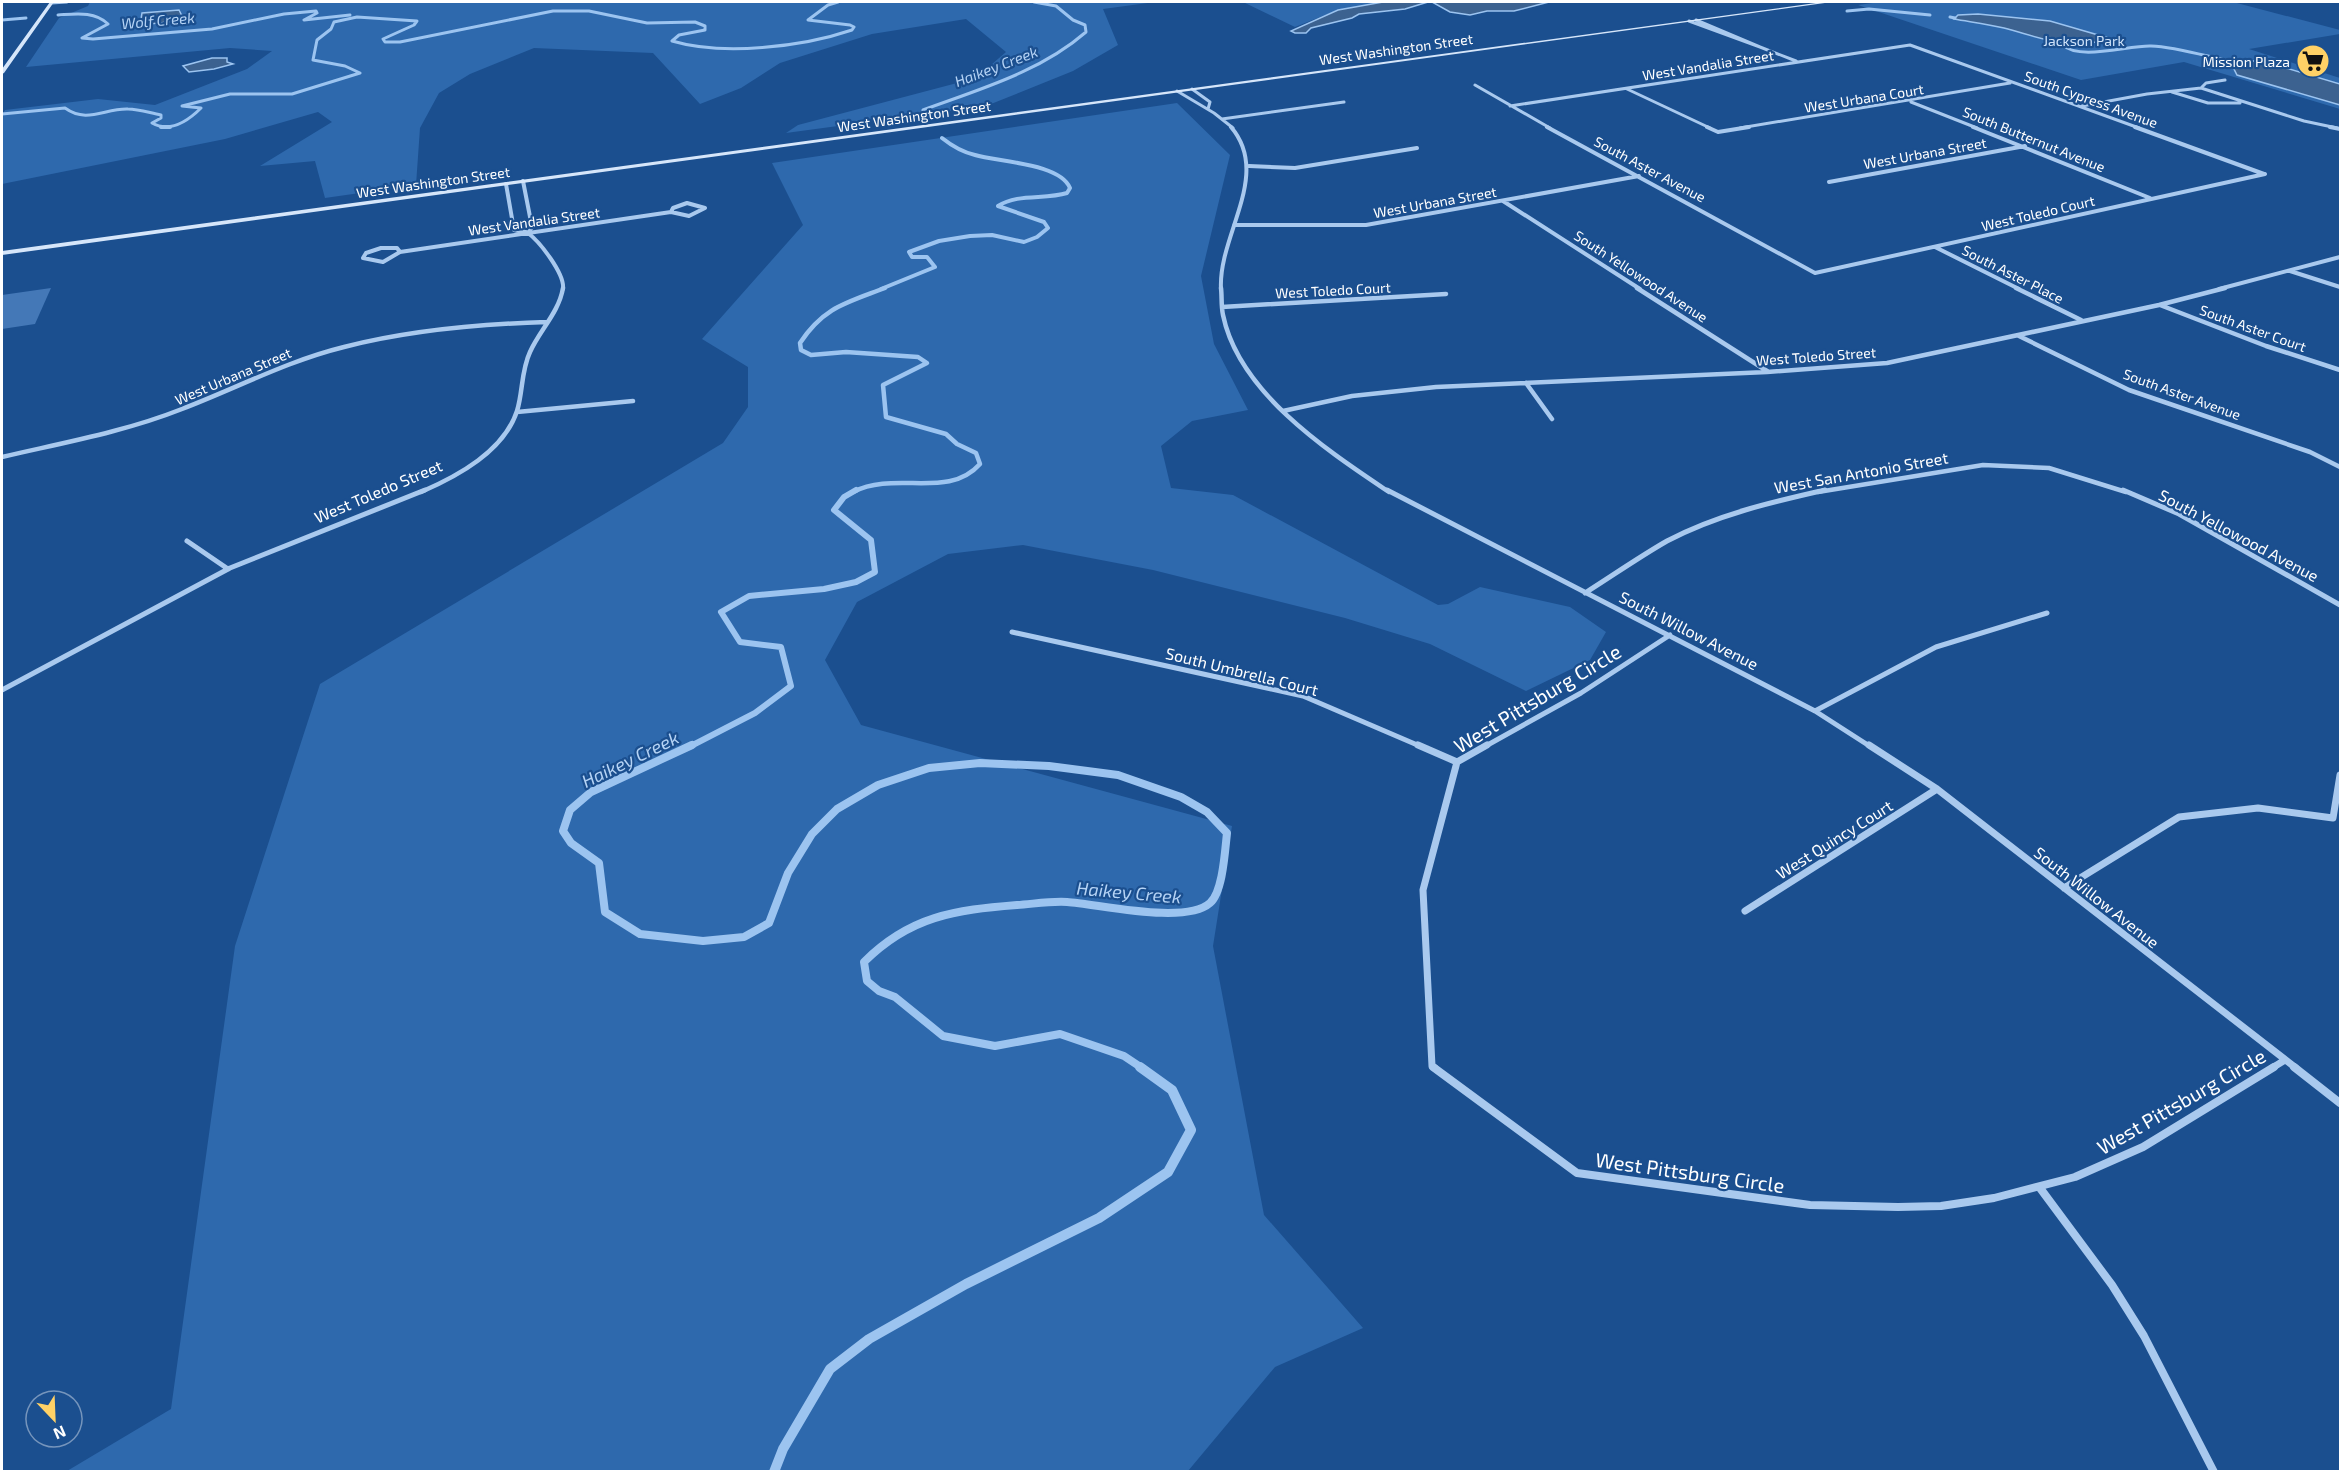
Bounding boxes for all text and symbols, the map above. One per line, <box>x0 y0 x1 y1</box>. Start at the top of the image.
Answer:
water label: Wolf Creek <box>121 8 196 32</box>
street label: West Washington Street <box>1318 30 1474 68</box>
park label: Jackson Park <box>2043 32 2125 49</box>
water label: Haikey Creek <box>952 42 1041 91</box>
supermarket icon: Mission Plaza <box>2295 43 2331 79</box>
street label: West Vandalia Street <box>1641 46 1775 84</box>
place label: Mission Plaza <box>2202 53 2290 70</box>
street label: South Cypress Avenue <box>2022 67 2160 131</box>
street label: West Urbana Court <box>1803 80 1925 116</box>
street label: West Washington Street <box>836 97 992 135</box>
street label: South Butternut Avenue <box>1960 103 2108 175</box>
street label: South Aster Avenue <box>1591 132 1709 206</box>
street label: West Urbana Street <box>1862 134 1988 172</box>
street label: West Washington Street <box>355 163 511 201</box>
street label: West Urbana Street <box>1372 183 1498 221</box>
street label: West Toledo Court <box>1980 192 2096 234</box>
street label: West Vandalia Street <box>467 203 601 239</box>
street label: South Yellowood Avenue <box>1571 226 1711 326</box>
street label: South Aster Place <box>1959 241 2067 307</box>
street label: West Toledo Court <box>1275 278 1391 302</box>
street label: South Aster Court <box>2197 301 2309 355</box>
street label: West Toledo Street <box>1756 343 1876 369</box>
street label: West Urbana Street <box>172 344 294 408</box>
street label: South Aster Avenue <box>2121 365 2243 423</box>
street label: West San Antonio Street <box>1773 447 1949 497</box>
street label: West Toledo Street <box>311 455 445 527</box>
street label: South Yellowood Avenue <box>2156 485 2322 585</box>
street label: South Willow Avenue <box>1616 587 1762 673</box>
street label: West Pittsburg Circle <box>1449 639 1625 757</box>
street label: South Umbrella Court <box>1164 643 1320 699</box>
water label: Haikey Creek <box>578 726 682 792</box>
street label: West Quincy Court <box>1772 796 1896 883</box>
street label: South Willow Avenue <box>2031 842 2163 952</box>
water label: Haikey Creek <box>1076 876 1182 908</box>
street label: West Pittsburg Circle <box>2092 1043 2270 1159</box>
street label: West Pittsburg Circle <box>1594 1147 1786 1197</box>
north arrow <box>24 1389 84 1449</box>
text: N <box>51 1422 69 1444</box>

